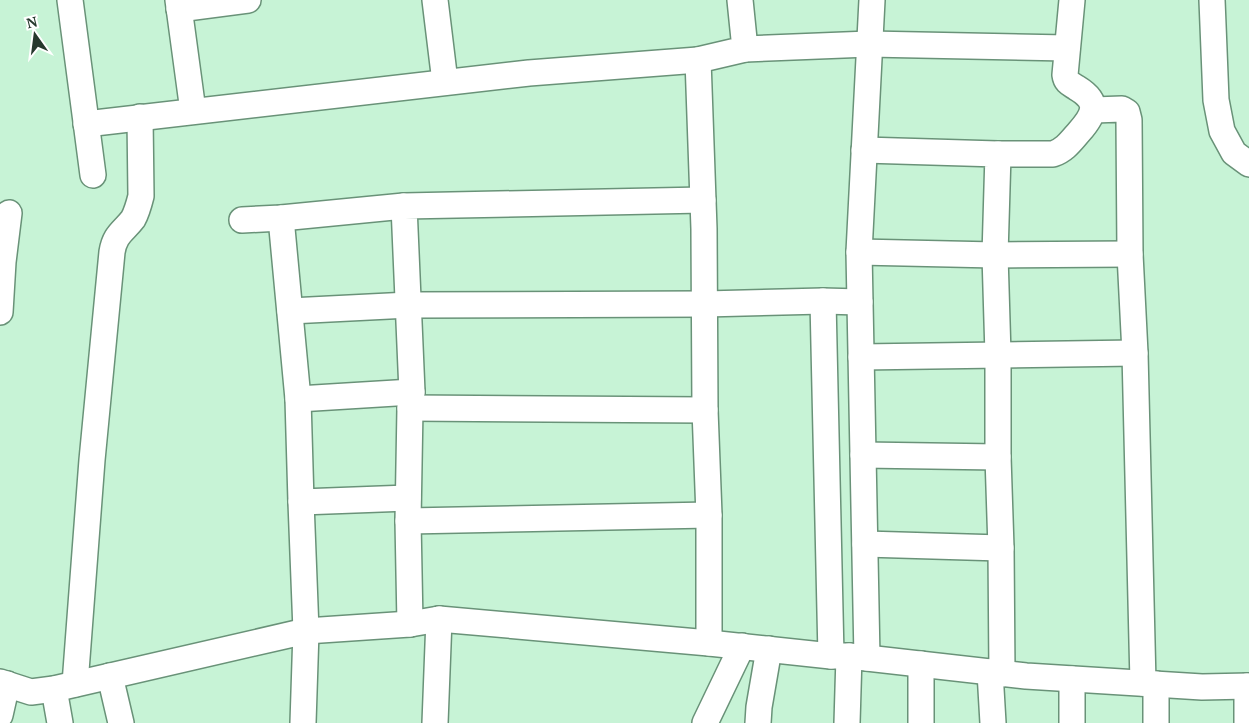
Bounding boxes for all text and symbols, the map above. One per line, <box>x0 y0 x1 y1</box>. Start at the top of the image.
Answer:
north arrow <box>10 10 60 60</box>
text: N <box>24 11 40 32</box>

